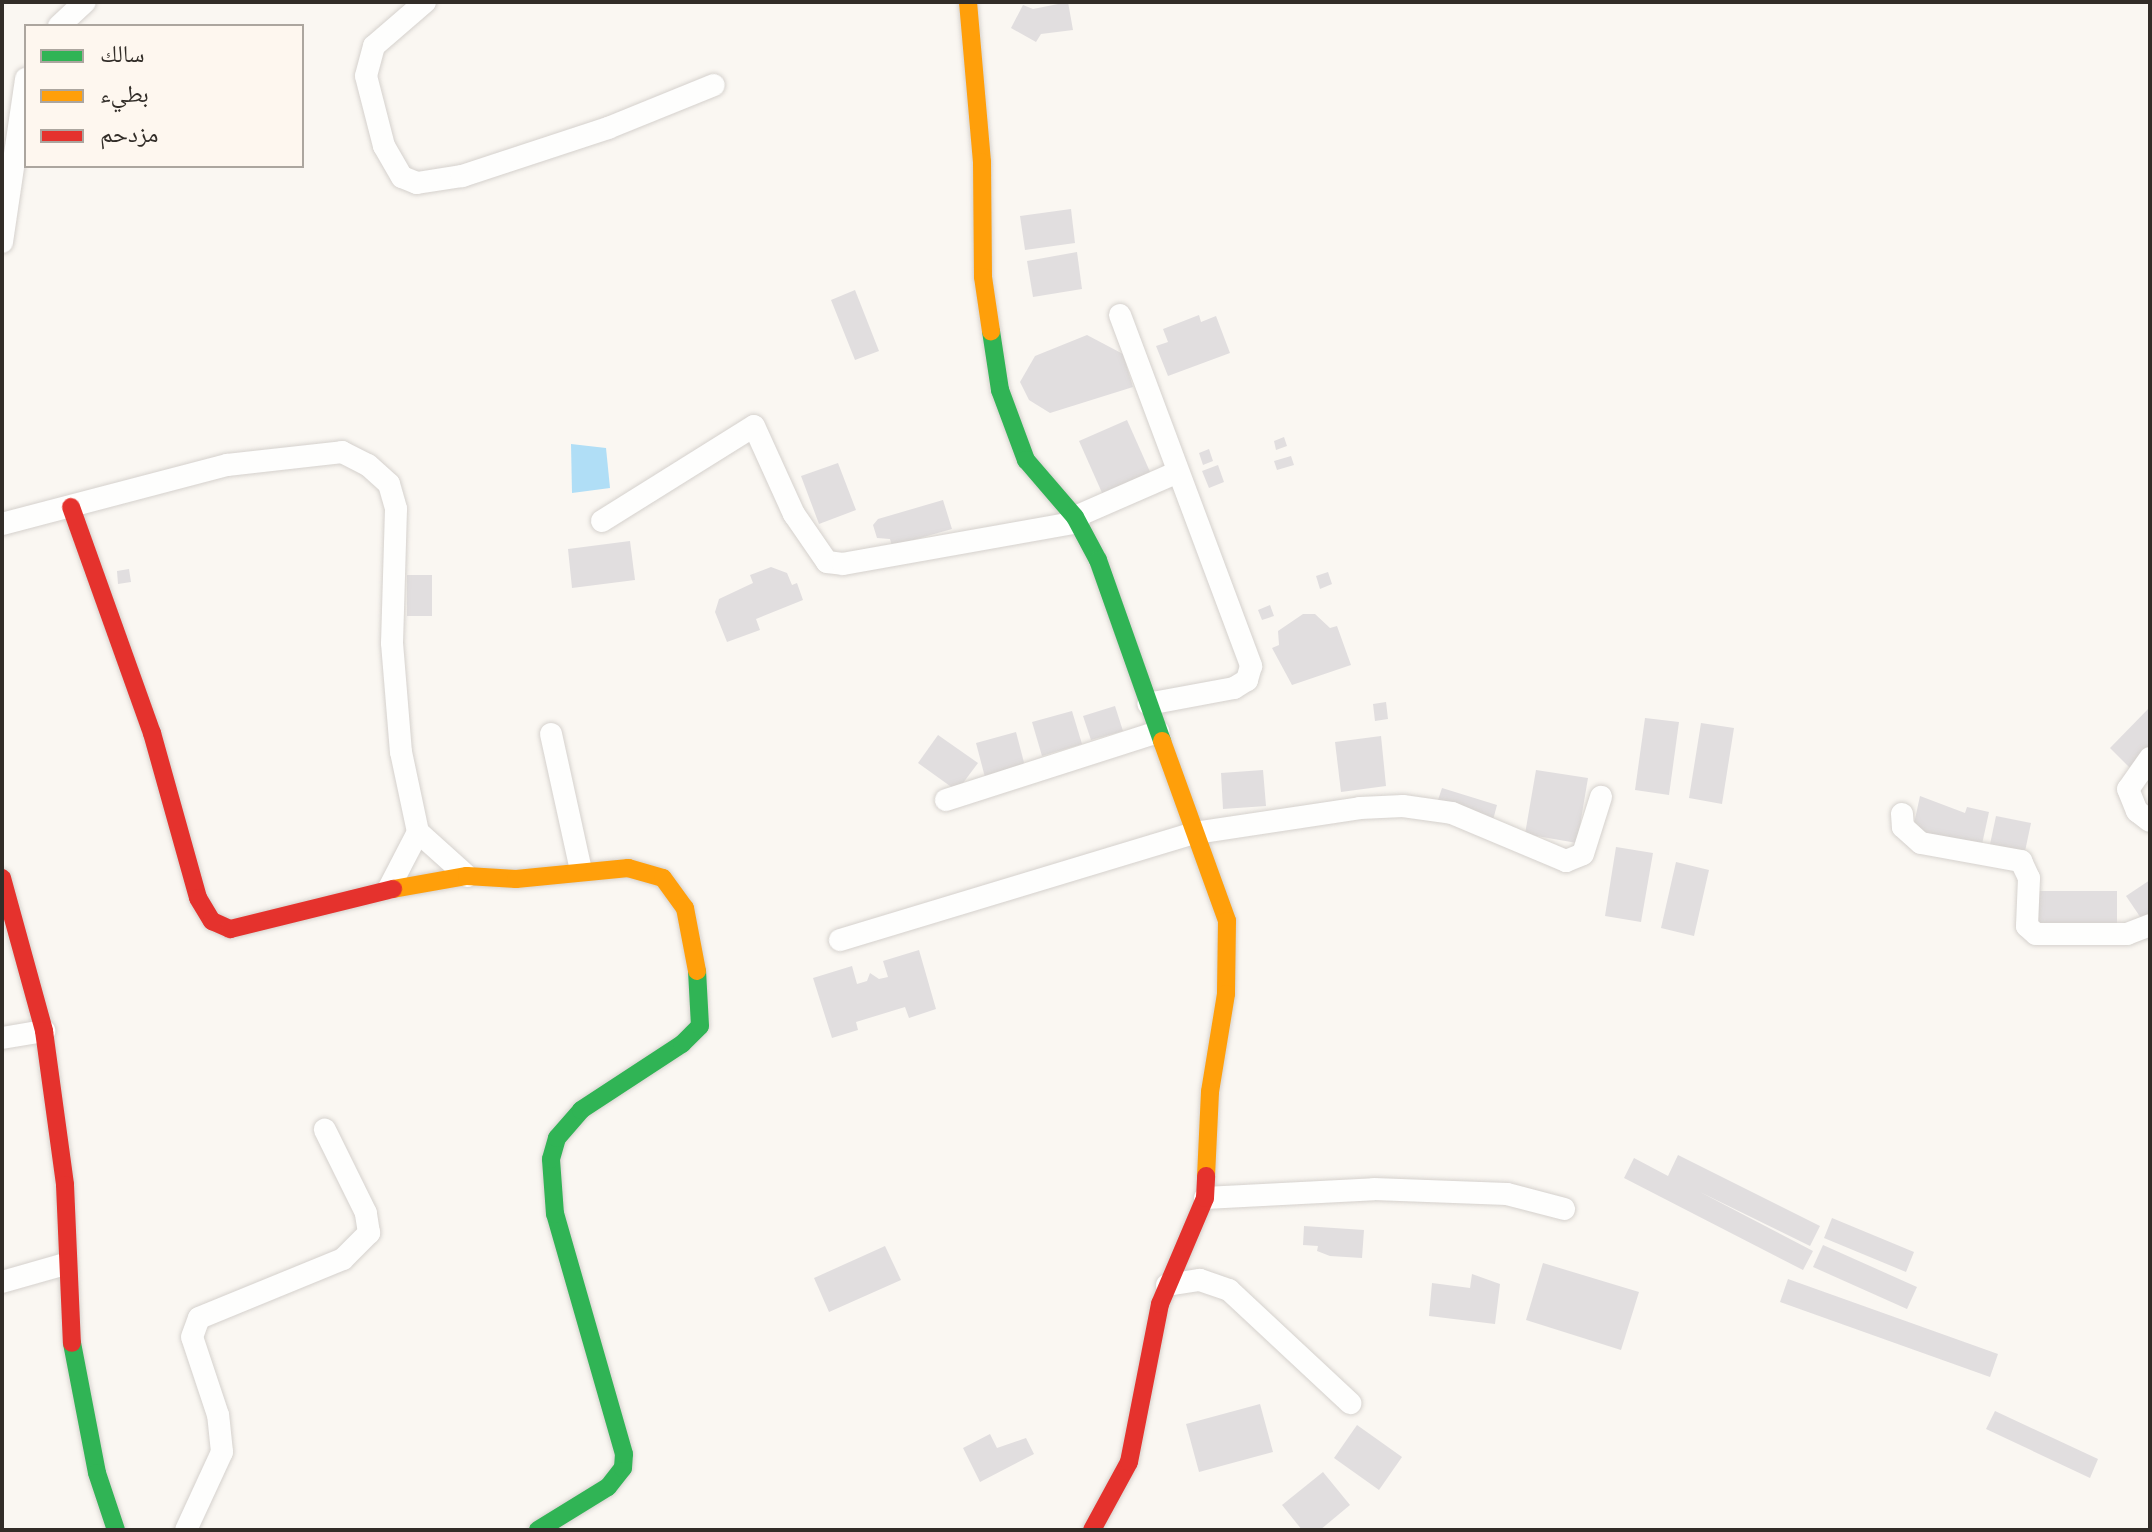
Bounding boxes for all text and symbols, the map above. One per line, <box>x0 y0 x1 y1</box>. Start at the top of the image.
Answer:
legend <box>24 24 304 168</box>
text: سالك <box>100 38 145 69</box>
text: بطيء <box>100 78 149 109</box>
text: مزدحم <box>100 118 159 149</box>

